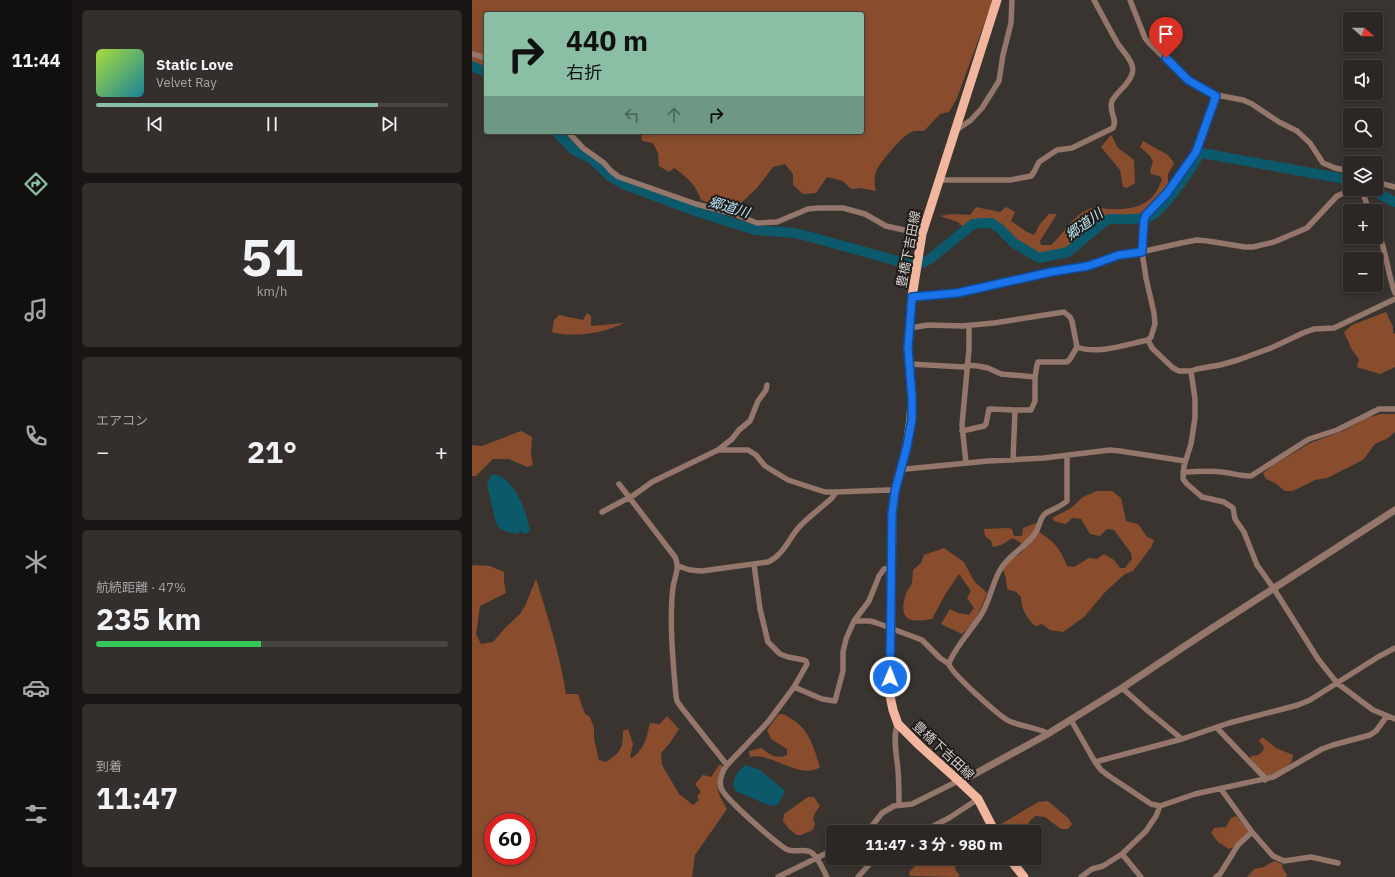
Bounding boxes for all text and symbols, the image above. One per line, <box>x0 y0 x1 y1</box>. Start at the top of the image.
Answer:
north arrow <box>1343 12 1383 52</box>
map controls <box>1343 12 1383 292</box>
pin <box>1149 17 1183 58</box>
text: 440 m <box>566 22 648 59</box>
icon: arrive <box>1155 23 1177 45</box>
icon: right <box>500 28 552 80</box>
text: 11:44 <box>11 49 61 72</box>
text: Static Love <box>156 55 233 74</box>
button: sound <box>1343 60 1383 100</box>
text: 右折 <box>566 61 602 84</box>
text: Velvet Ray <box>156 74 217 91</box>
icon: left <box>621 104 643 126</box>
icon: ahead <box>663 104 685 126</box>
icon: right <box>705 104 727 126</box>
button: search <box>1343 108 1383 148</box>
icon: previous <box>144 113 166 135</box>
icon: pause <box>261 113 283 135</box>
icon: next <box>378 113 400 135</box>
button: layers <box>1343 156 1383 196</box>
icon: directions <box>22 170 50 198</box>
water label: 郷道川 <box>706 192 754 222</box>
water label: 郷道川 <box>1062 203 1108 244</box>
button: + <box>1343 204 1383 244</box>
street label: 豊橋下吉田線 <box>893 209 924 289</box>
text: 51 <box>241 223 303 290</box>
button: − <box>1343 252 1383 292</box>
text: km/h <box>257 283 287 300</box>
icon: music <box>22 296 50 324</box>
text: エアコン <box>96 412 148 429</box>
icon: phone <box>22 422 50 450</box>
text: 21° <box>247 432 297 471</box>
text: − <box>96 437 109 466</box>
text: + <box>435 437 448 466</box>
icon: climate <box>22 548 50 576</box>
text: 航続距離 · 47% <box>96 579 186 596</box>
text: 235 km <box>96 599 201 638</box>
position arrow <box>869 656 911 698</box>
icon: car <box>22 674 50 702</box>
street label: 豊橋下吉田線 <box>909 718 978 783</box>
text: 到着 <box>96 758 122 775</box>
text: 11:47 <box>96 778 178 817</box>
icon: filters <box>22 800 50 828</box>
speed limit sign: 60 <box>484 813 536 865</box>
text: 11:47 · 3 分 · 980 m <box>865 835 1003 854</box>

